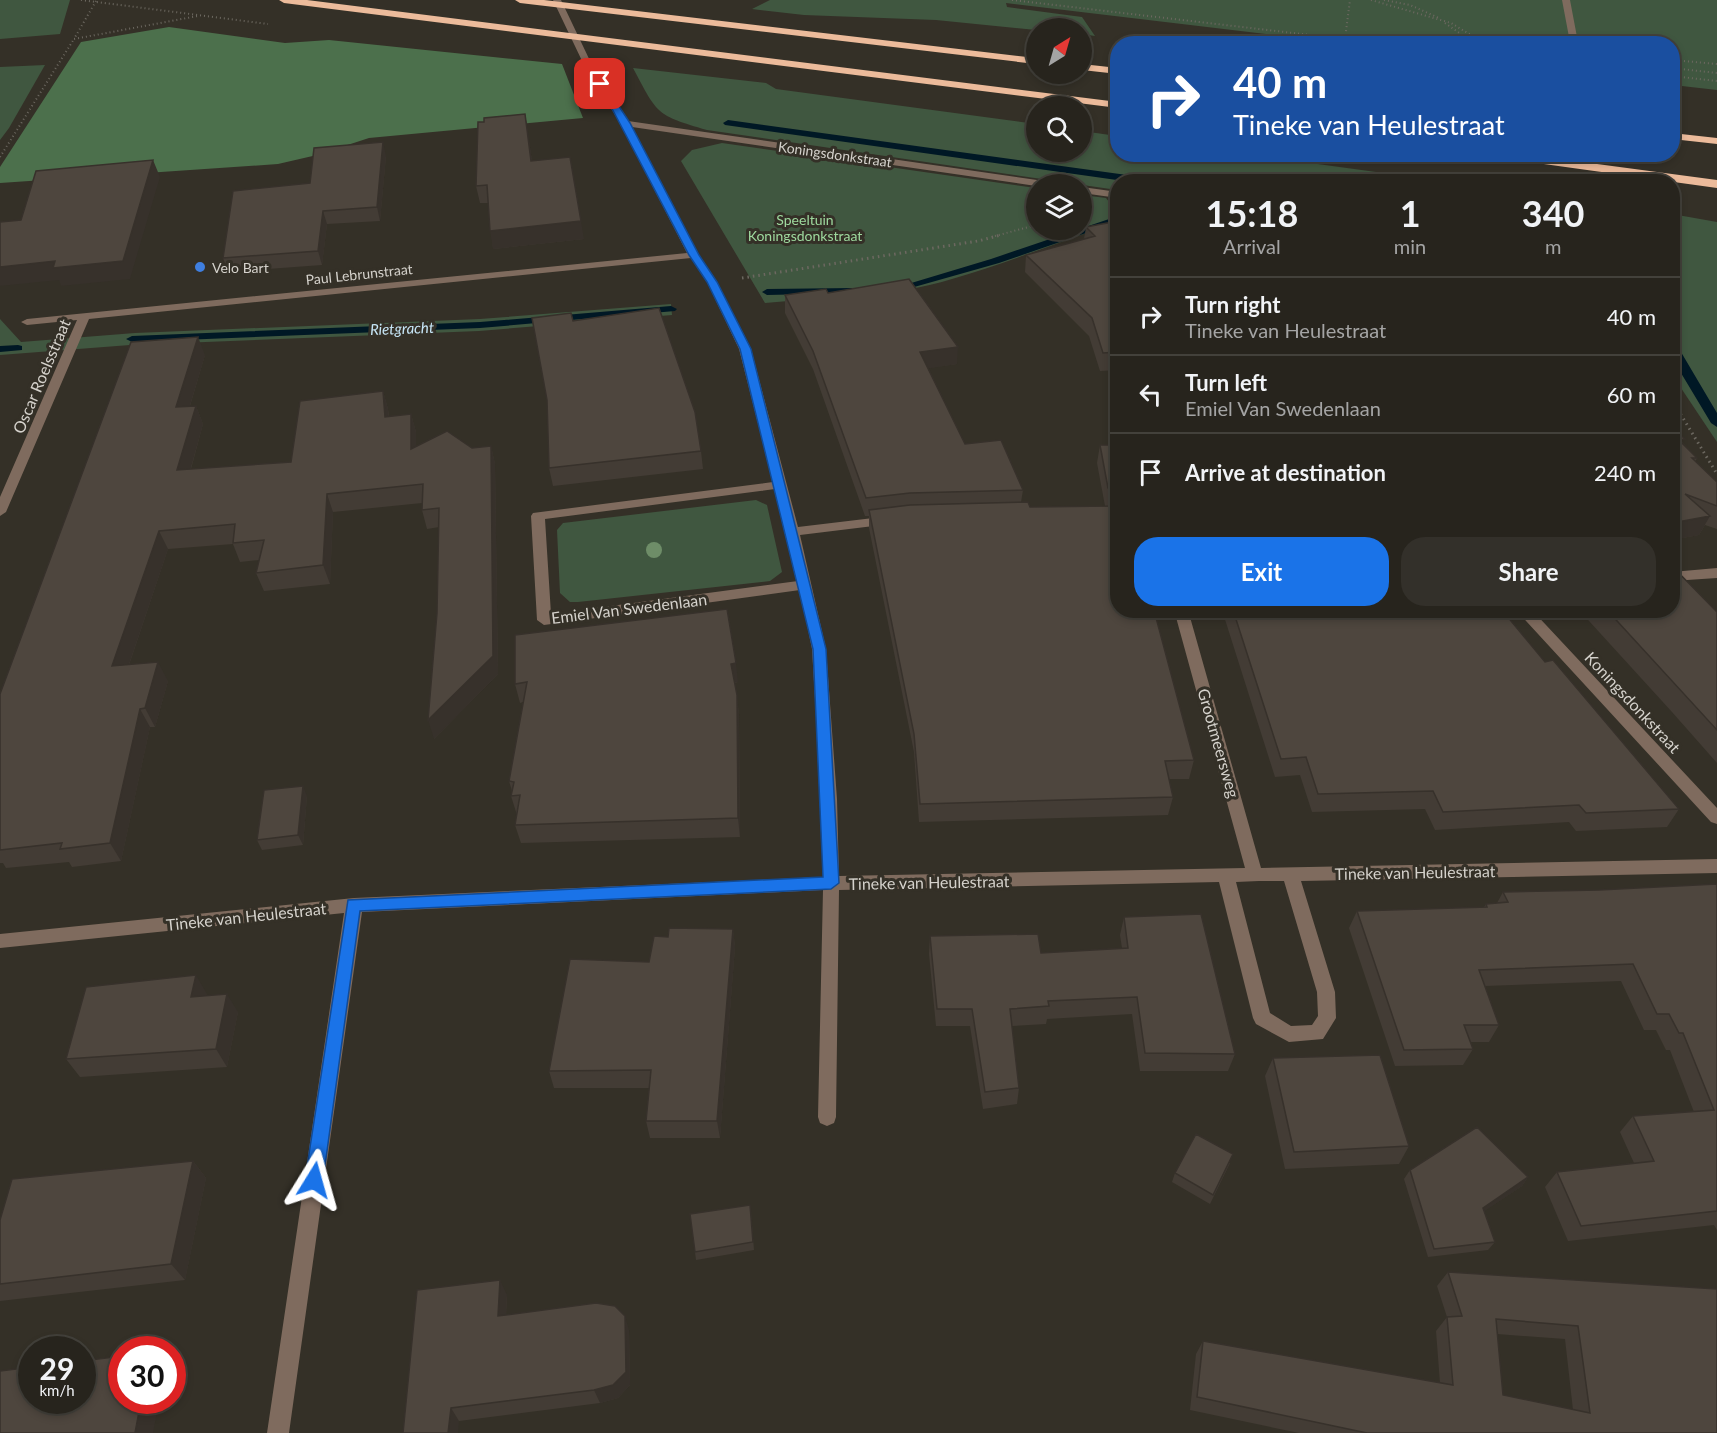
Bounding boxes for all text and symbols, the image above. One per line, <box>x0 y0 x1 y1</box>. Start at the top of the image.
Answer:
north arrow <box>1026 18 1092 84</box>
map controls <box>1026 18 1092 240</box>
text: 40 m <box>1233 57 1327 107</box>
pin <box>574 58 625 109</box>
icon: right <box>1134 60 1212 138</box>
icon: arrive <box>583 67 616 100</box>
button: search <box>1026 96 1092 162</box>
text: Tineke van Heulestraat <box>1233 108 1505 141</box>
street label: Koningsdonkstraat <box>777 138 893 170</box>
button: layers <box>1026 174 1092 240</box>
text: 15:18 <box>1206 191 1298 235</box>
text: 1 <box>1400 191 1421 235</box>
text: 340 <box>1522 191 1584 235</box>
park label: Speeltuin Koningsdonkstraat <box>748 211 862 244</box>
text: Arrival <box>1223 234 1281 258</box>
text: min <box>1394 234 1426 258</box>
text: m <box>1545 234 1561 258</box>
place label: Velo Bart <box>212 259 269 276</box>
marker: Velo Bart <box>193 260 207 274</box>
street label: Paul Lebrunstraat <box>305 260 413 288</box>
text: Turn right <box>1185 291 1280 318</box>
icon: right <box>1134 300 1167 333</box>
text: 40 m <box>1607 303 1656 330</box>
street label: Oscar Roelsstraat <box>8 316 74 436</box>
water label: Rietgracht <box>370 318 435 338</box>
text: Tineke van Heulestraat <box>1185 318 1386 342</box>
text: Turn left <box>1185 369 1267 396</box>
icon: left <box>1134 378 1167 411</box>
text: 60 m <box>1607 381 1656 408</box>
text: Emiel Van Swedenlaan <box>1185 396 1381 420</box>
icon: arrive <box>1134 456 1167 489</box>
text: Arrive at destination <box>1185 459 1386 486</box>
text: 240 m <box>1594 459 1656 486</box>
button: Exit <box>1134 537 1389 606</box>
button: Share <box>1401 537 1656 606</box>
street label: Emiel Van Swedenlaan <box>550 589 708 627</box>
street label: Koningsdonkstraat <box>1581 648 1685 757</box>
street label: Grootmeersweg <box>1194 686 1244 800</box>
street label: Tineke van Heulestraat <box>1334 861 1496 883</box>
street label: Tineke van Heulestraat <box>848 871 1010 893</box>
street label: Tineke van Heulestraat <box>165 898 327 934</box>
position arrow <box>282 1148 346 1212</box>
speed limit sign: 30 <box>108 1336 186 1414</box>
text: 29 <box>40 1350 74 1386</box>
text: km/h <box>39 1381 75 1399</box>

